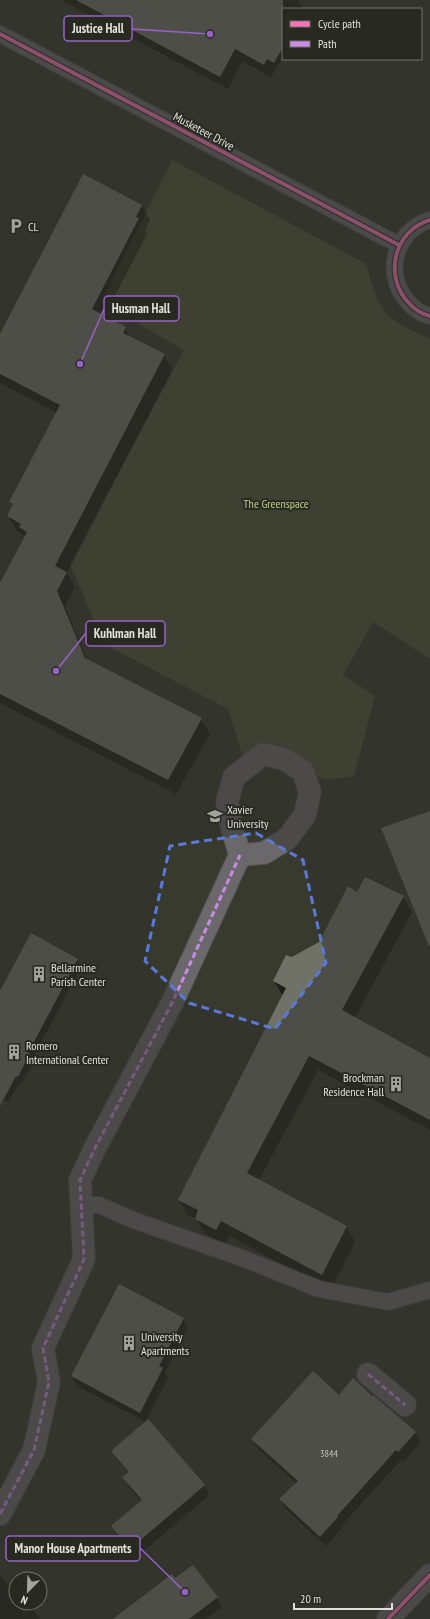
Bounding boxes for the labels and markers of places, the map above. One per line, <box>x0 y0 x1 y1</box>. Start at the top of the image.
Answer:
callout: Justice Hall <box>64 16 132 41</box>
parking icon: CL <box>7 217 25 235</box>
place label: CL <box>28 219 38 234</box>
callout: Husman Hall <box>104 296 179 321</box>
callout: Kuhlman Hall <box>86 621 165 646</box>
place label: Xavier University <box>227 802 269 831</box>
school or university icon: Xavier University <box>206 807 224 825</box>
place label: Bellarmine Parish Center <box>51 960 106 989</box>
building icon: Bellarmine Parish Center <box>30 965 48 983</box>
place label: Romero International Center <box>26 1038 110 1067</box>
building icon: Romero International Center <box>5 1043 23 1061</box>
place label: Brockman Residence Hall <box>323 1070 384 1099</box>
building icon: Brockman Residence Hall <box>387 1075 405 1093</box>
place label: University Apartments <box>141 1329 189 1358</box>
building icon: University Apartments <box>120 1334 138 1352</box>
callout: Manor House Apartments <box>6 1536 140 1561</box>

